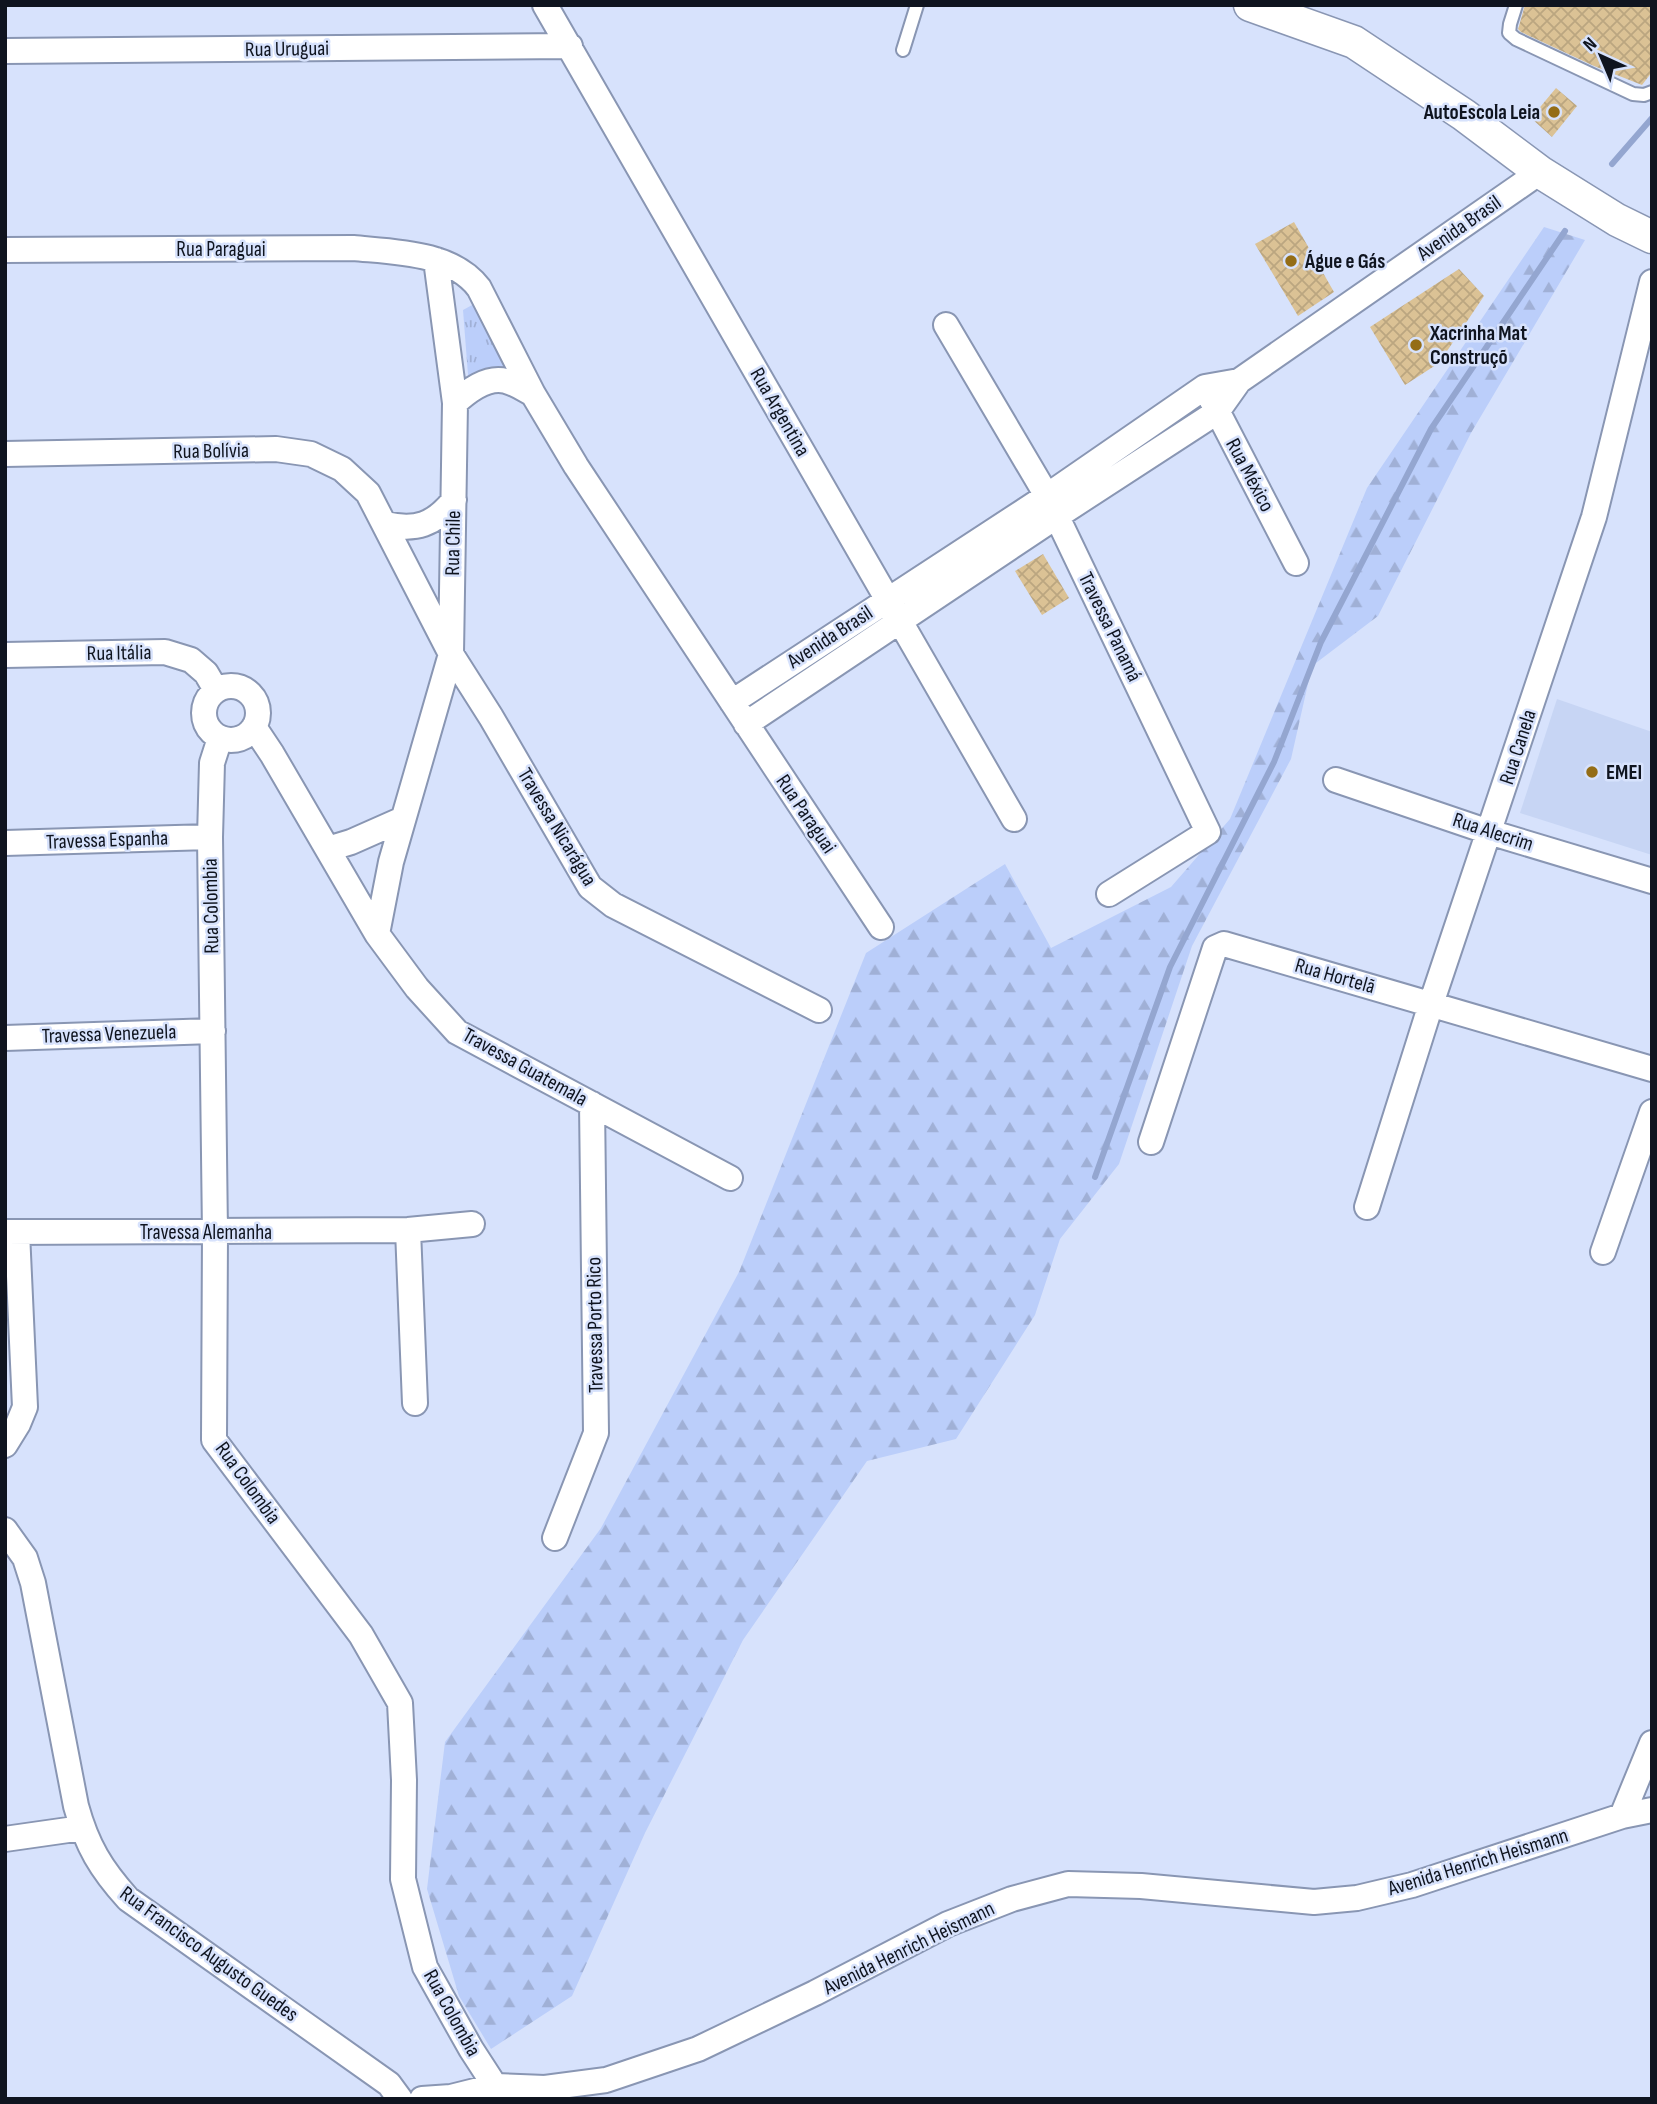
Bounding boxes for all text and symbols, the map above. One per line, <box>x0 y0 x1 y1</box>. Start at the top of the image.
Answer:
north arrow <box>1566 21 1636 91</box>
text: N <box>1579 33 1602 57</box>
street label: Rua Uruguai <box>245 36 329 62</box>
place label: AutoEscola Leia <box>1423 100 1540 125</box>
marker: AutoEscola Leia <box>1546 104 1562 120</box>
street label: Avenida Brasil <box>1411 190 1506 267</box>
street label: Rua Paraguai <box>176 237 266 262</box>
place label: Águe e Gás <box>1304 249 1385 274</box>
marker: Águe e Gás <box>1283 253 1299 269</box>
place label: Xacrinha Mat Construçõ <box>1429 321 1527 370</box>
marker: Xacrinha Mat Construçõ <box>1408 337 1424 353</box>
street label: Rua Argentina <box>745 363 815 461</box>
street label: Rua México <box>1220 434 1280 516</box>
street label: Rua Bolívia <box>173 438 249 464</box>
street label: Rua Chile <box>440 510 466 576</box>
street label: Travessa Panamá <box>1073 568 1147 686</box>
street label: Avenida Brasil <box>782 600 877 674</box>
street label: Rua Itália <box>86 640 152 666</box>
street label: Rua Canela <box>1494 706 1542 788</box>
place label: EMEI <box>1606 760 1642 785</box>
street label: Travessa Nicarágua <box>512 764 602 890</box>
marker: EMEI <box>1584 764 1600 780</box>
street label: Rua Paraguai <box>771 770 841 858</box>
street label: Rua Alecrim <box>1450 807 1536 857</box>
street label: Travessa Espanha <box>45 825 169 855</box>
street label: Rua Colombia <box>198 858 224 954</box>
street label: Rua Hortelã <box>1292 953 1378 999</box>
street label: Travessa Venezuela <box>41 1019 177 1049</box>
street label: Travessa Guatemala <box>458 1022 592 1112</box>
street label: Travessa Alemanha <box>140 1220 272 1245</box>
street label: Travessa Porto Rico <box>581 1257 609 1393</box>
street label: Rua Colombia <box>210 1437 286 1529</box>
street label: Avenida Henrich Heismann <box>1384 1823 1571 1902</box>
street label: Rua Francisco Augusto Guedes <box>115 1881 303 2027</box>
street label: Avenida Henrich Heismann <box>819 1896 999 2001</box>
street label: Rua Colombia <box>418 1965 486 2061</box>

